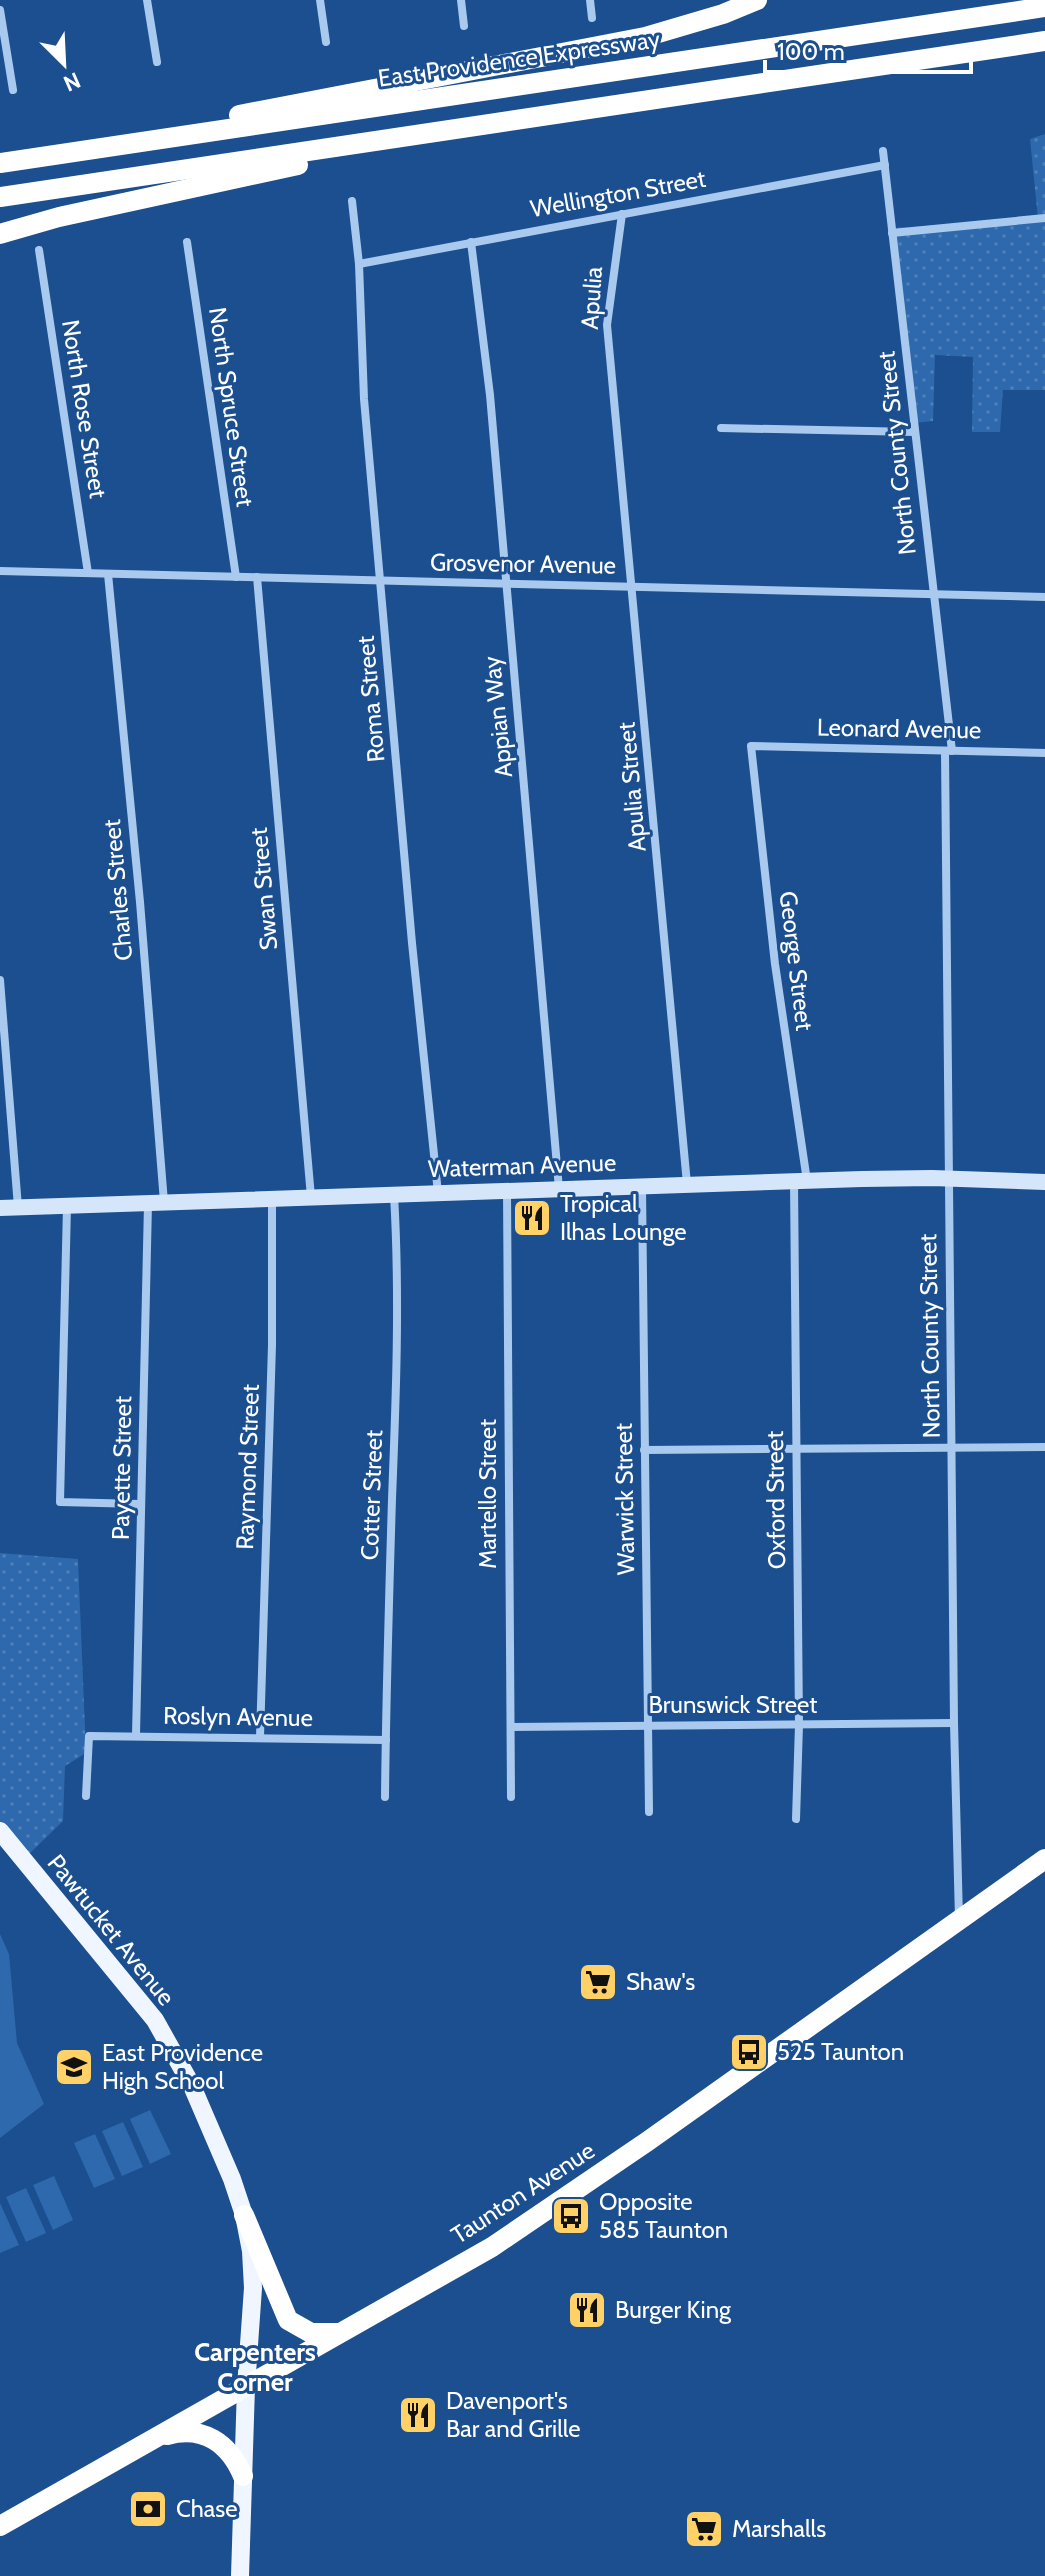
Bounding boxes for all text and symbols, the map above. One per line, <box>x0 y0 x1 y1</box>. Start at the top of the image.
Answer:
north arrow <box>24 24 104 104</box>
street label: East Providence Expressway <box>376 24 662 93</box>
scale bar <box>765 24 971 74</box>
text: 100 m <box>777 37 845 66</box>
text: N <box>59 66 85 97</box>
street label: Wellington Street <box>528 164 708 223</box>
street label: Apulia <box>575 265 608 330</box>
street label: North Spruce Street <box>203 305 260 509</box>
street label: North Rose Street <box>56 318 113 500</box>
street label: North County Street <box>871 350 922 556</box>
street label: Grosvenor Avenue <box>430 547 616 580</box>
street label: Roma Street <box>351 635 390 764</box>
street label: Appian Way <box>477 655 518 779</box>
street label: Leonard Avenue <box>817 713 981 744</box>
street label: Apulia Street <box>611 721 652 853</box>
street label: Charles Street <box>97 818 138 962</box>
street label: Swan Street <box>244 826 283 952</box>
street label: George Street <box>774 890 819 1032</box>
street label: Waterman Avenue <box>427 1148 617 1183</box>
place label: Tropical Ilhas Lounge <box>560 1189 687 1246</box>
restaurant icon: Tropical Ilhas Lounge <box>511 1197 553 1239</box>
street label: North County Street <box>913 1233 946 1439</box>
street label: Raymond Street <box>230 1384 265 1550</box>
street label: Payette Street <box>106 1396 137 1540</box>
street label: Martello Street <box>473 1419 502 1569</box>
street label: Warwick Street <box>609 1423 640 1575</box>
street label: Cotter Street <box>355 1429 388 1561</box>
street label: Oxford Street <box>760 1431 791 1569</box>
street label: Brunswick Street <box>649 1690 817 1719</box>
street label: Roslyn Avenue <box>163 1701 313 1732</box>
street label: Pawtucket Avenue <box>42 1848 181 2011</box>
supermarket icon: Shaw's <box>577 1961 619 2003</box>
place label: Shaw's <box>626 1967 695 1996</box>
bus stop icon: 525 Taunton <box>728 2031 770 2073</box>
place label: 525 Taunton <box>777 2037 904 2066</box>
place label: East Providence High School <box>102 2038 263 2095</box>
school or university icon: East Providence High School <box>53 2046 95 2088</box>
street label: Taunton Avenue <box>446 2136 600 2250</box>
place label: Opposite 585 Taunton <box>599 2187 728 2244</box>
bus stop icon: Opposite 585 Taunton <box>550 2195 592 2237</box>
restaurant icon: Burger King <box>566 2289 608 2331</box>
place label: Burger King <box>615 2295 732 2324</box>
district label: Carpenters Corner <box>194 2336 316 2398</box>
place label: Davenport's Bar and Grille <box>446 2386 581 2443</box>
restaurant icon: Davenport's Bar and Grille <box>397 2394 439 2436</box>
bank icon: Chase <box>127 2488 169 2530</box>
place label: Chase <box>176 2494 238 2523</box>
supermarket icon: Marshalls <box>683 2508 725 2550</box>
place label: Marshalls <box>732 2514 826 2543</box>

